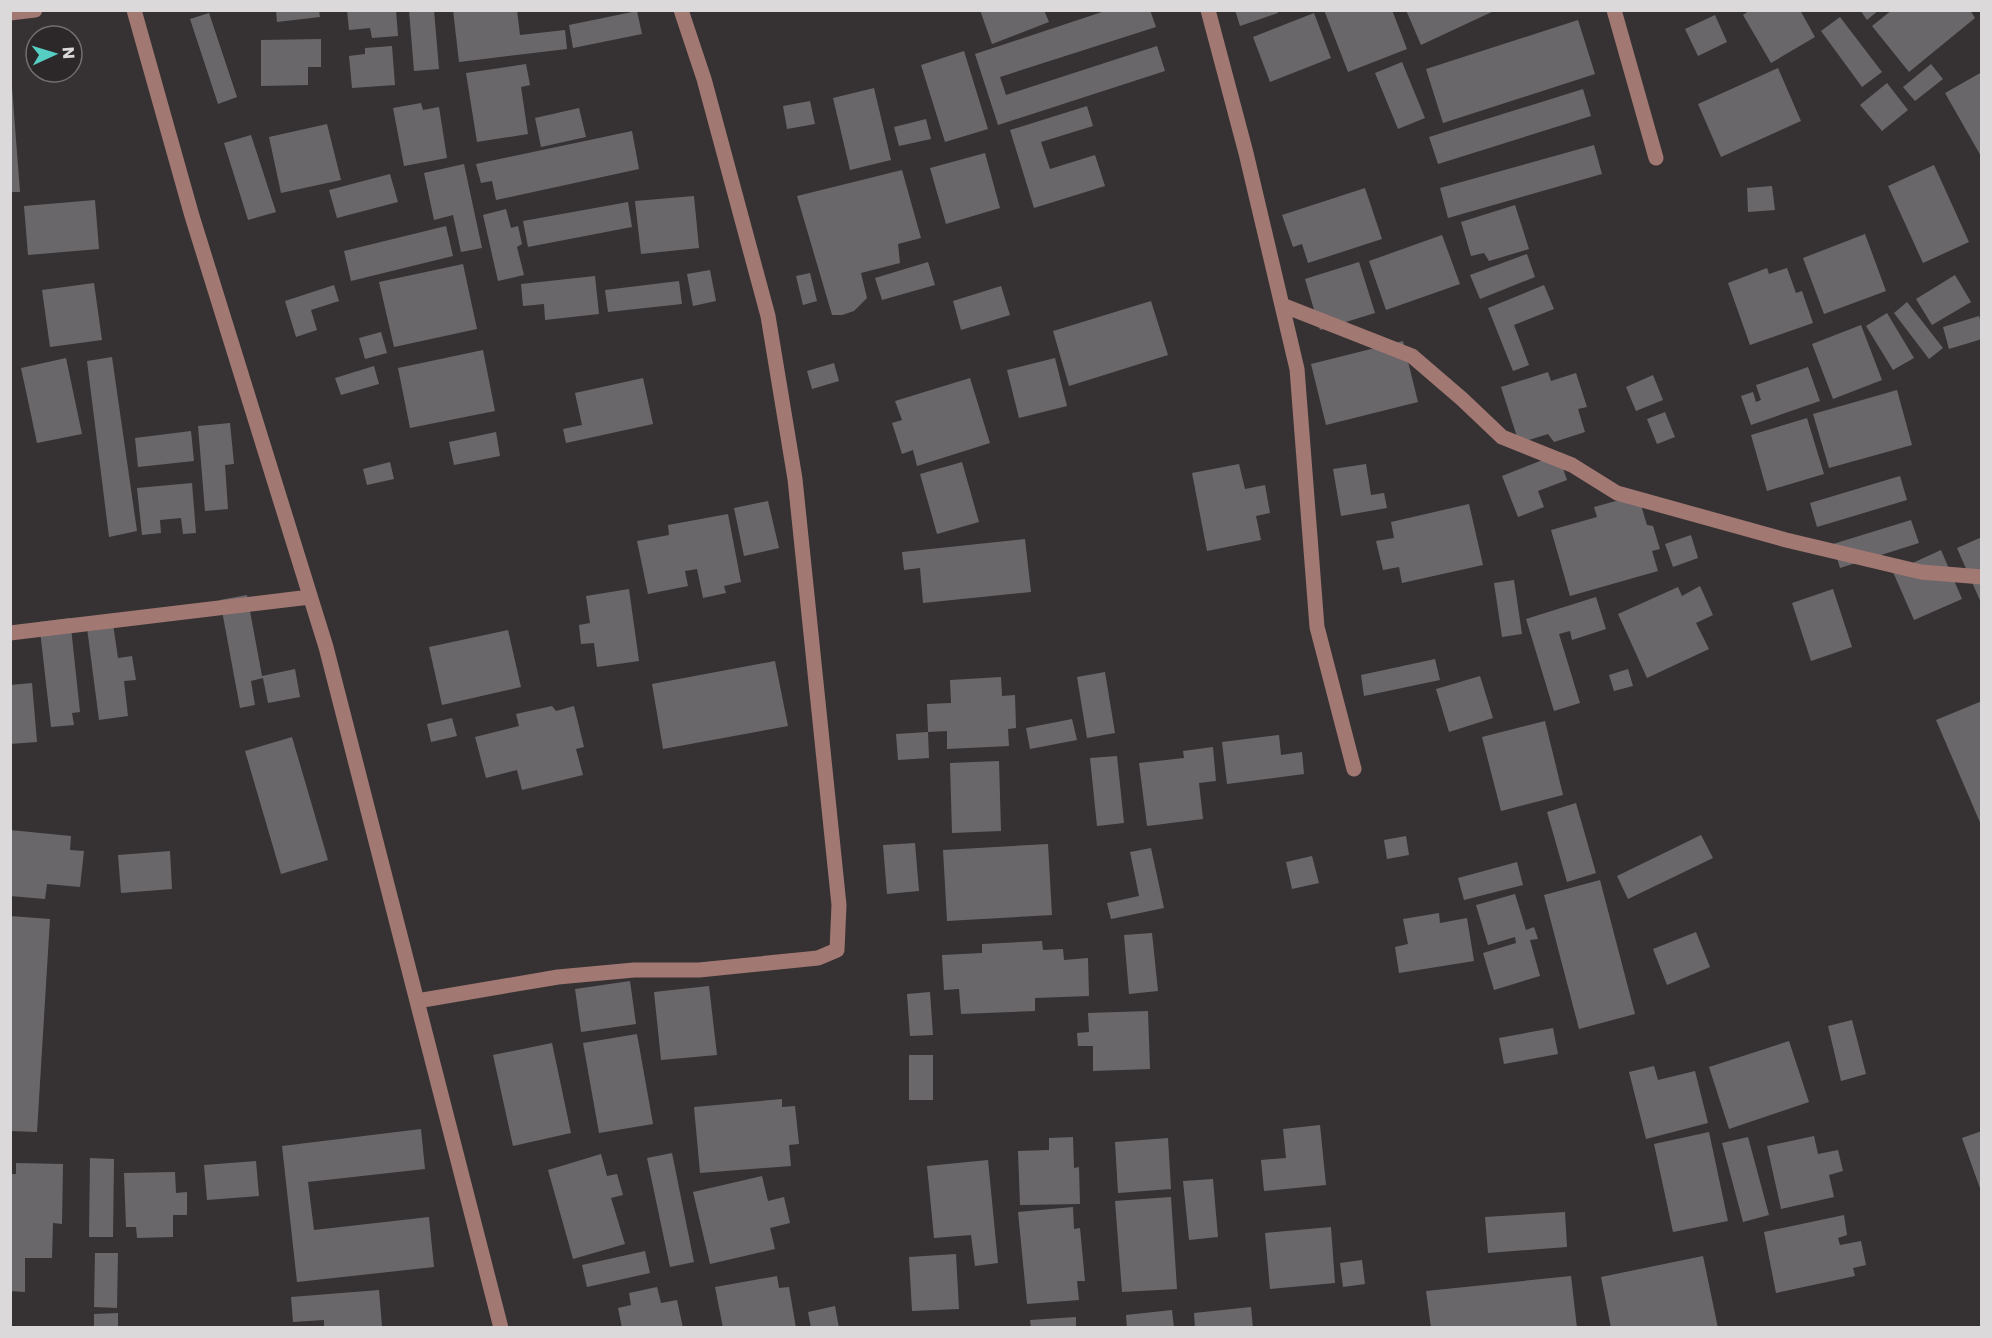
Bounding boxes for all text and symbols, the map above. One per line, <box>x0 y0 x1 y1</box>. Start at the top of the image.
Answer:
north arrow <box>24 24 84 84</box>
text: N <box>57 46 80 60</box>

